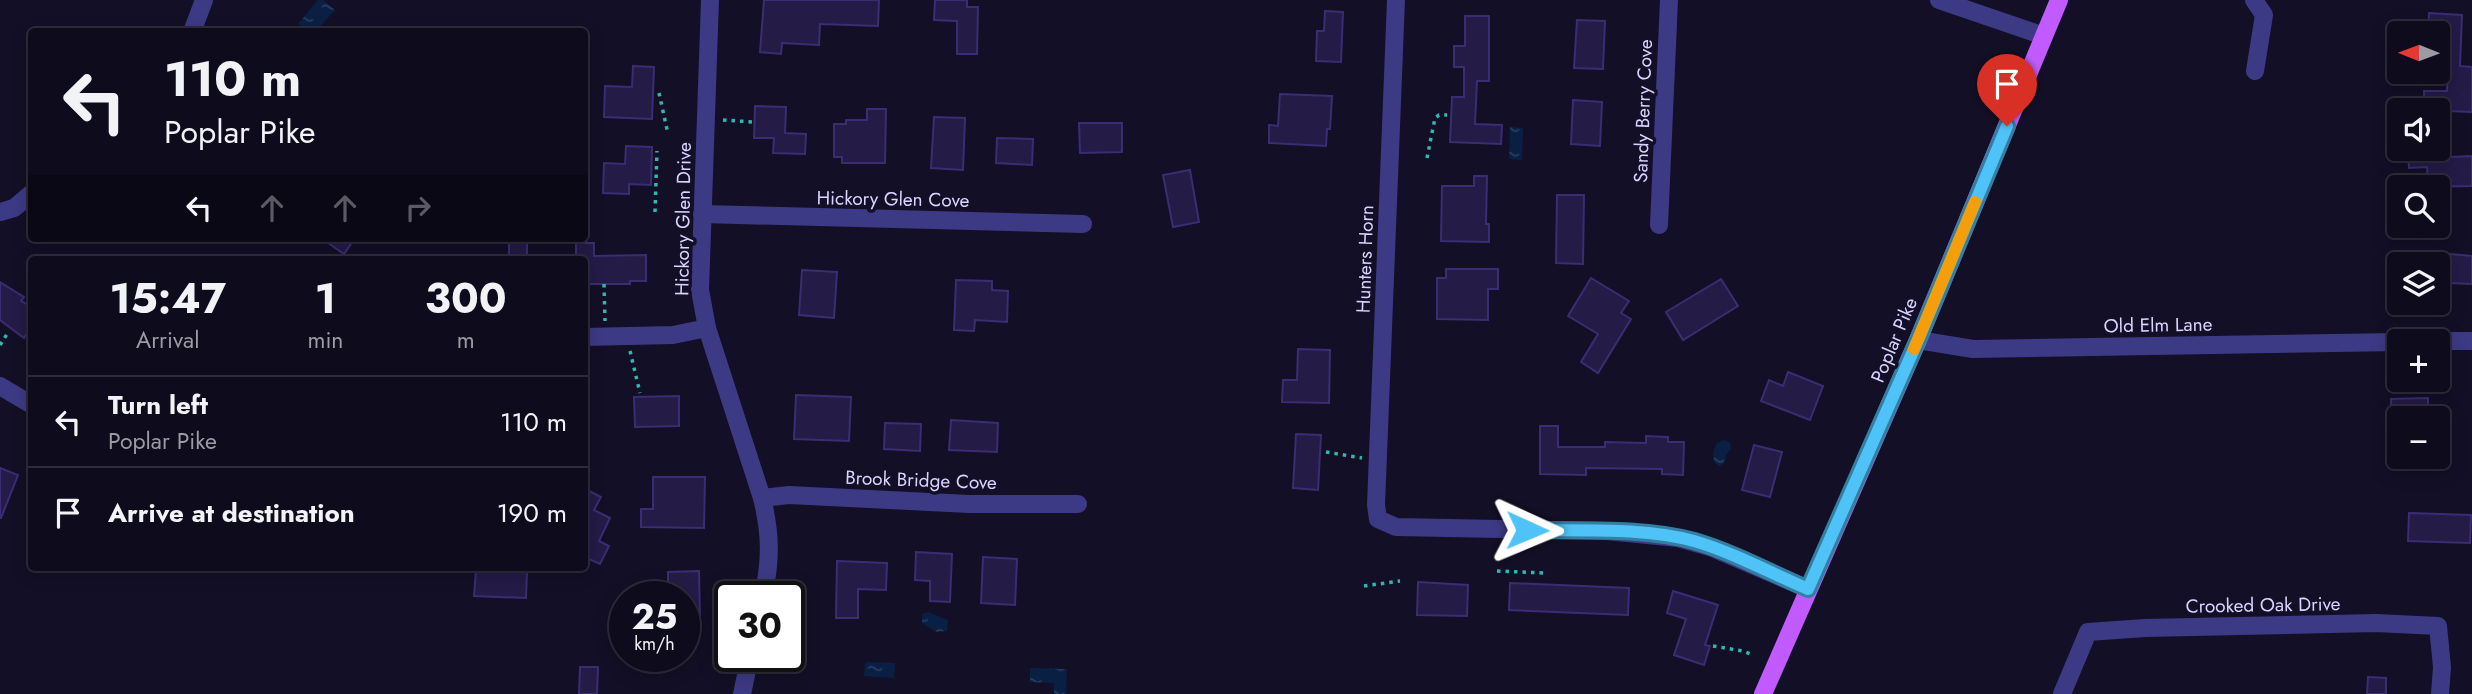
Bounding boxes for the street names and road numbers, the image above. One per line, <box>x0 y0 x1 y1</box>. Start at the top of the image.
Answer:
street label: Sandy Berry Cove <box>1627 39 1659 183</box>
street label: Hickory Glen Drive <box>668 142 698 296</box>
street label: Hickory Glen Cove <box>816 184 970 214</box>
street label: Hunters Horn <box>1350 204 1380 314</box>
street label: Poplar Pike <box>1864 293 1924 387</box>
street label: Old Elm Lane <box>2103 311 2213 339</box>
street label: Brook Bridge Cove <box>845 464 998 496</box>
street label: Crooked Oak Drive <box>2185 590 2341 620</box>

